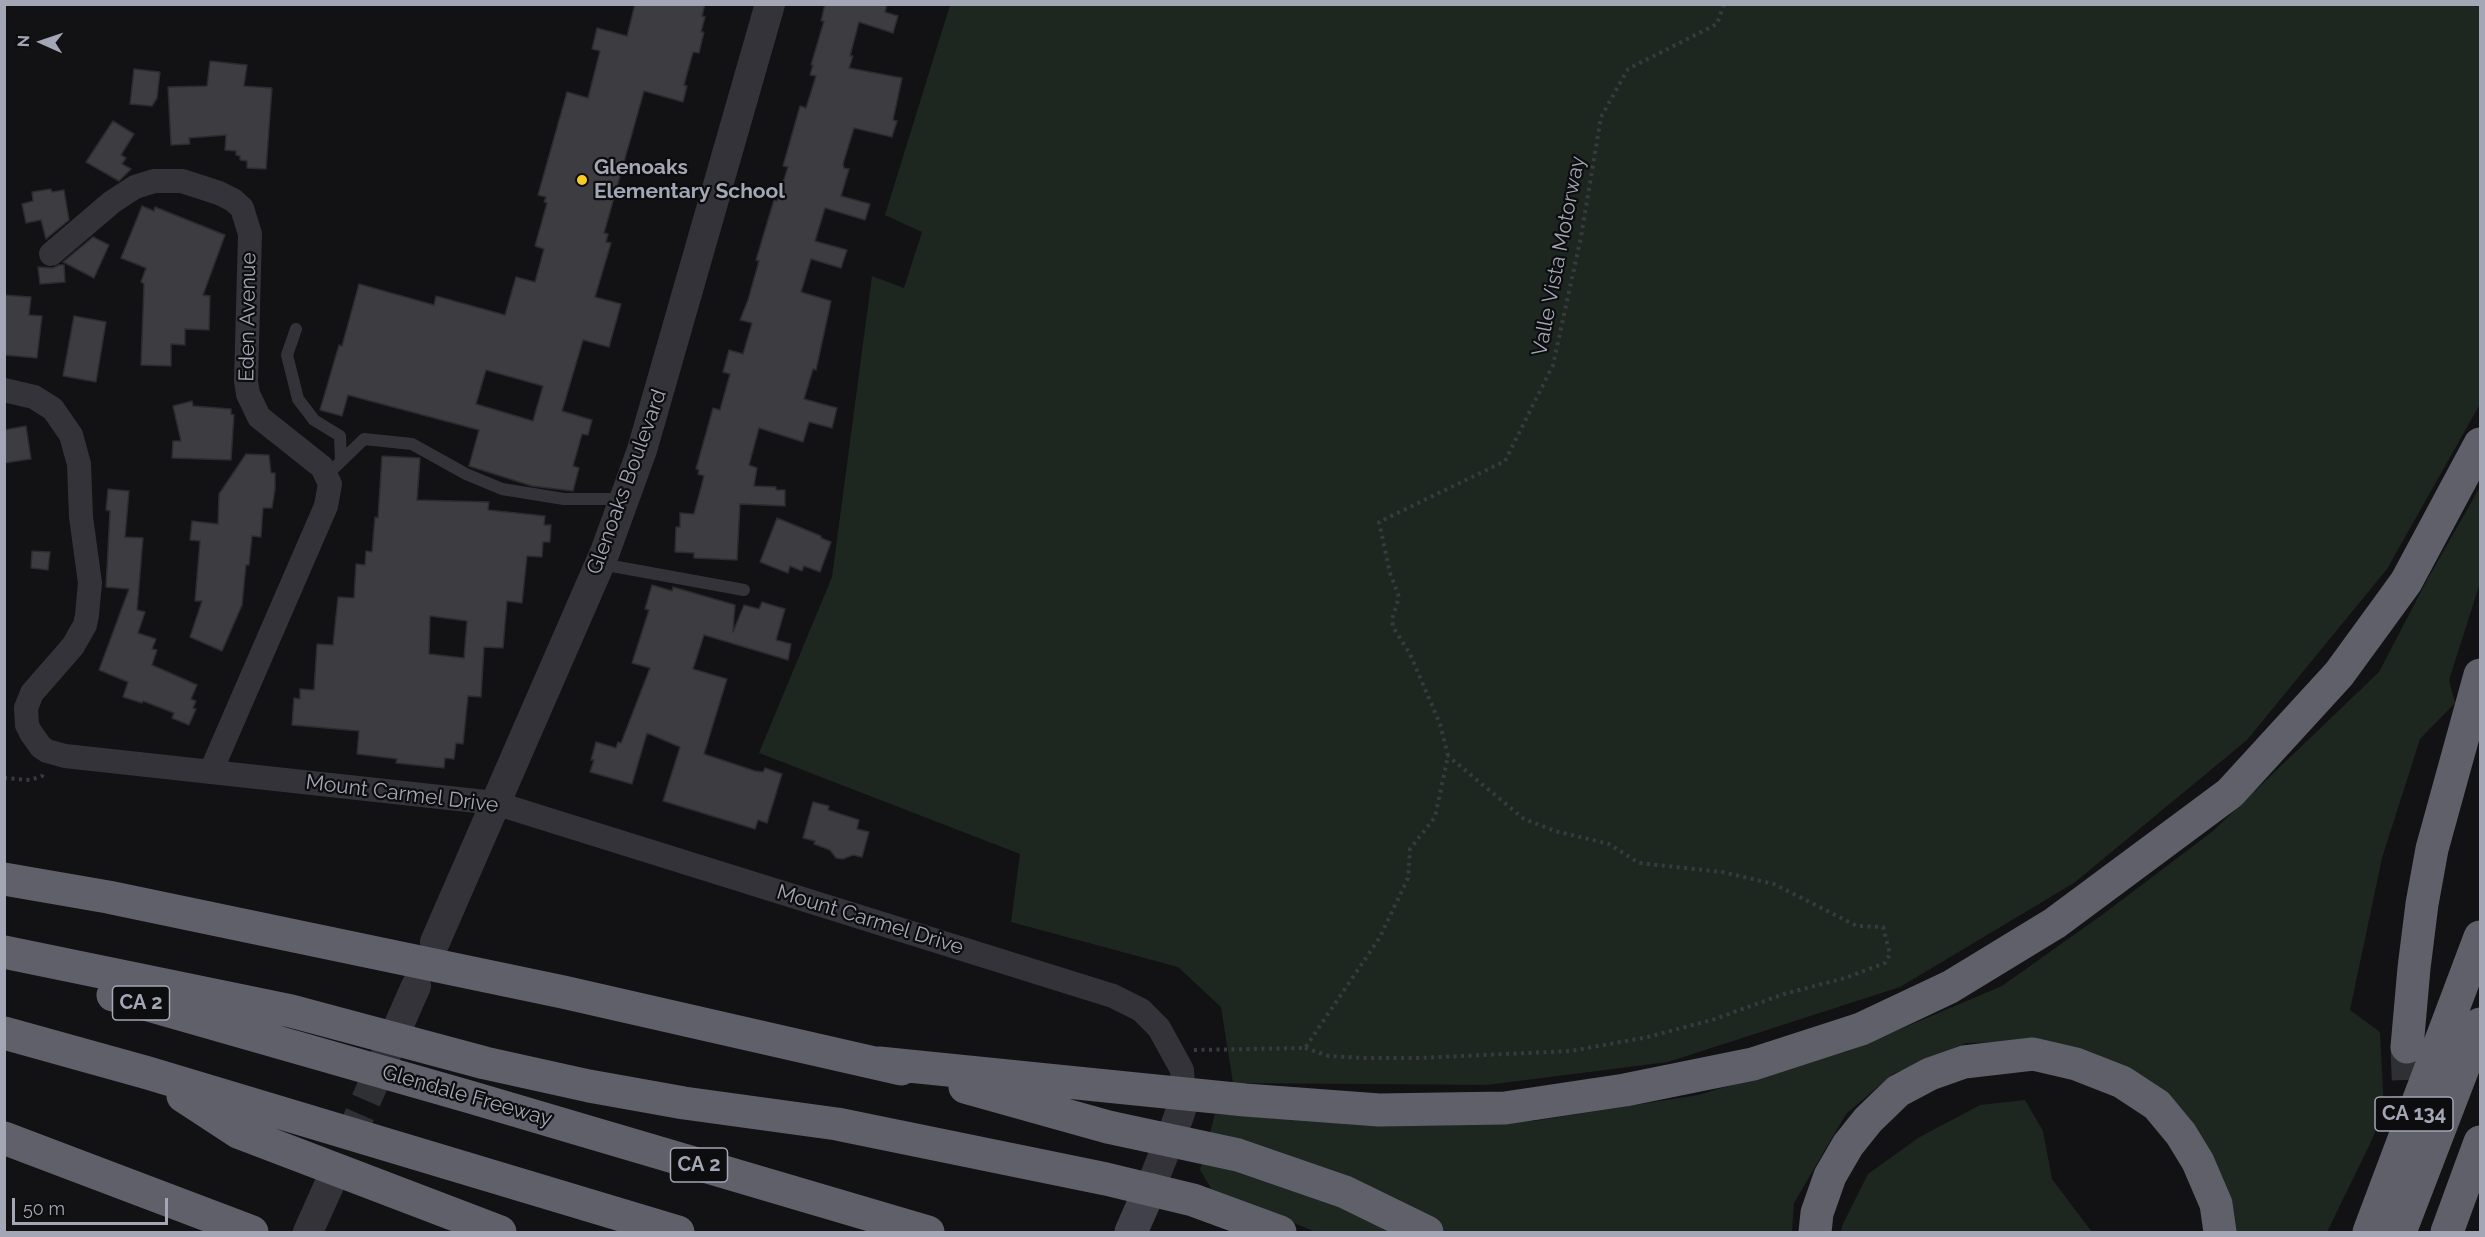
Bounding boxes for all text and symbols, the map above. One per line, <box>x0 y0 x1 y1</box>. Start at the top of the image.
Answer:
north arrow <box>12 12 72 72</box>
text: N <box>14 34 33 48</box>
street label: Valle Vista Motorway <box>1527 154 1591 358</box>
place label: Glenoaks Elementary School <box>594 155 785 205</box>
marker: Glenoaks Elementary School <box>575 173 589 187</box>
street label: Eden Avenue <box>234 252 262 382</box>
street label: Glenoaks Boulevard <box>582 386 672 578</box>
street label: Mount Carmel Drive <box>304 770 500 818</box>
street label: Mount Carmel Drive <box>774 880 966 960</box>
road number: CA 2 <box>112 986 170 1020</box>
street label: Glendale Freeway <box>379 1060 555 1132</box>
road number: CA 134 <box>2375 1097 2453 1131</box>
road number: CA 2 <box>670 1148 728 1182</box>
scale bar <box>15 1186 171 1224</box>
text: 50 m <box>23 1198 65 1219</box>

